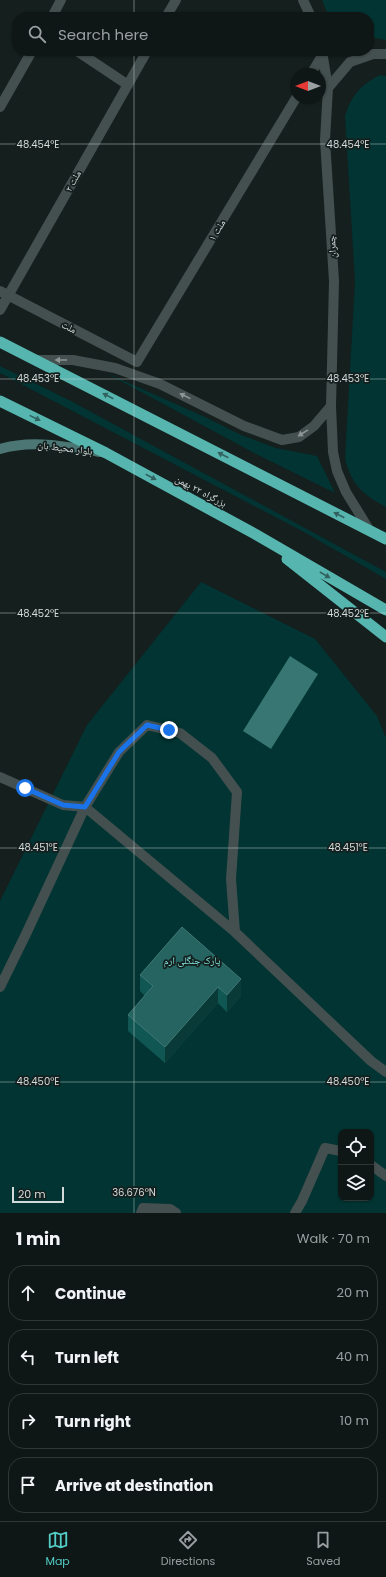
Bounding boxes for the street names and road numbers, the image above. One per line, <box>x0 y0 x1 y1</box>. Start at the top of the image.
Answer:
street label: ملت ۲ <box>61 167 85 194</box>
street label: ملت ۱ <box>205 216 229 243</box>
street label: چمران <box>324 234 340 259</box>
street label: ملت <box>59 317 80 337</box>
street label: بلوار محیط بان <box>37 437 94 459</box>
street label: بزرگراه ۲۲ بهمن <box>173 471 230 511</box>

